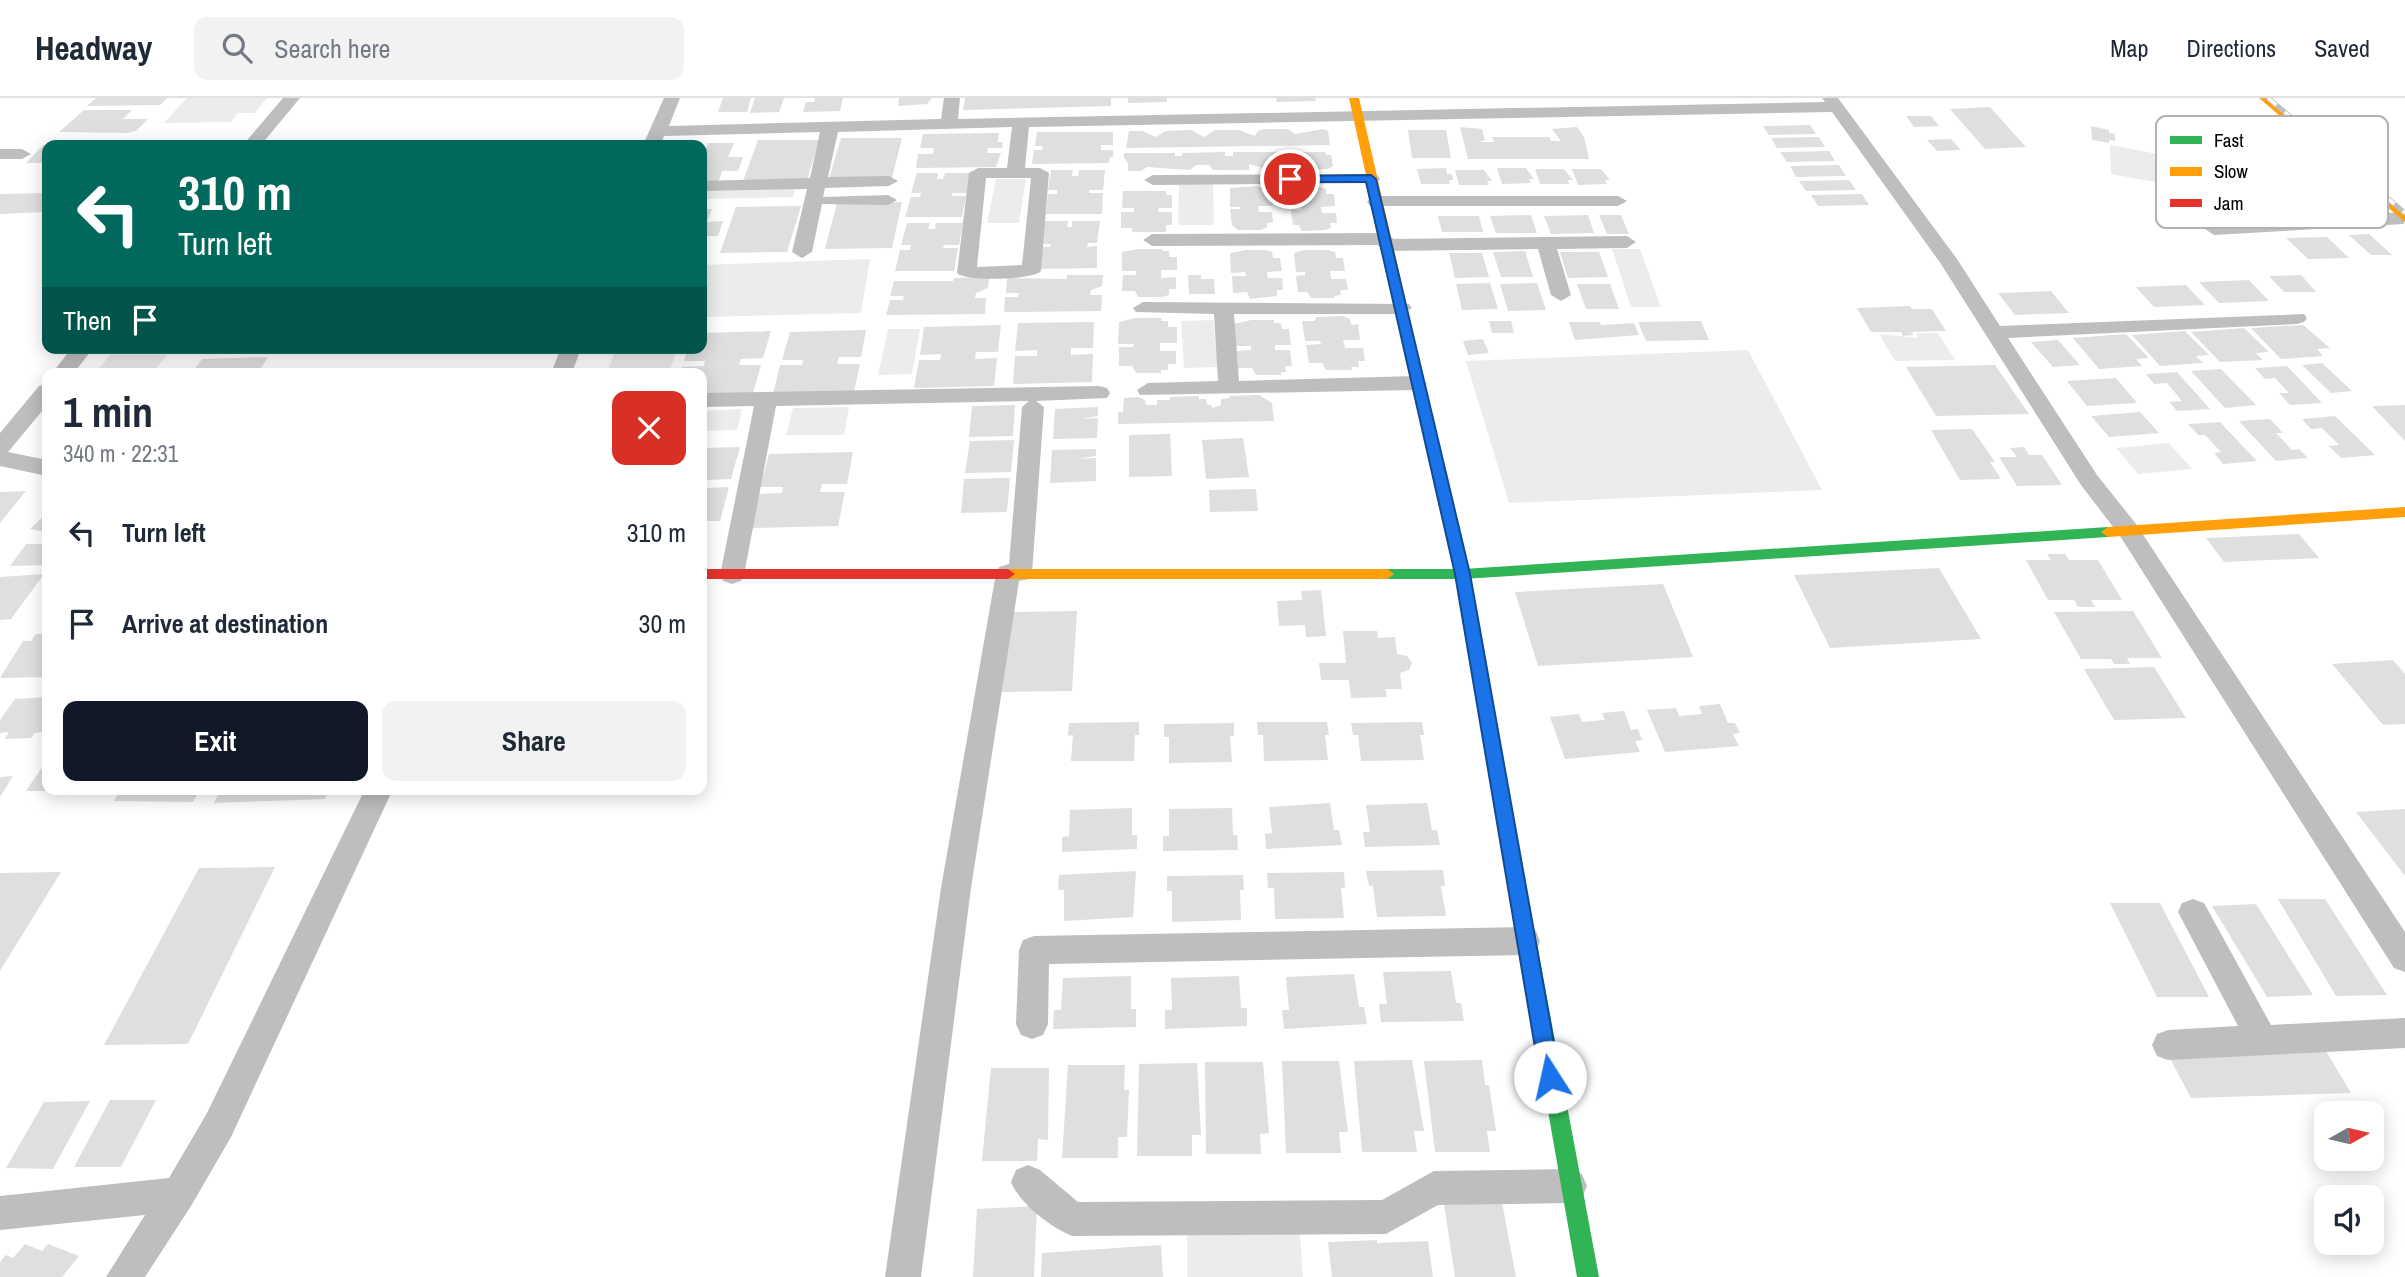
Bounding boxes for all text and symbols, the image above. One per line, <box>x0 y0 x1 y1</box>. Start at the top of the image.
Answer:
search box <box>194 17 684 80</box>
text: Headway <box>35 26 152 70</box>
icon: search <box>218 29 256 67</box>
text: Search here <box>274 31 390 66</box>
text: Map <box>2110 32 2148 64</box>
text: Directions <box>2186 32 2276 64</box>
text: Saved <box>2314 32 2370 64</box>
legend <box>2156 116 2388 228</box>
text: Fast <box>2214 127 2244 153</box>
pin <box>1260 149 1320 209</box>
text: Slow <box>2214 158 2249 184</box>
text: 310 m <box>178 159 292 225</box>
icon: arrive <box>1271 160 1309 198</box>
icon: left <box>63 168 154 259</box>
text: Jam <box>2214 190 2243 216</box>
text: Turn left <box>178 222 272 265</box>
icon: arrive <box>126 301 164 339</box>
text: Then <box>63 303 112 338</box>
text: 1 min <box>63 384 153 440</box>
button: close <box>612 391 686 465</box>
text: 340 m · 22:31 <box>63 438 178 469</box>
icon: left <box>63 514 101 552</box>
text: Turn left <box>122 515 206 550</box>
text: 310 m <box>627 515 686 550</box>
icon: arrive <box>63 605 101 643</box>
text: Arrive at destination <box>122 606 328 641</box>
text: 30 m <box>639 606 686 641</box>
button: Exit <box>63 701 368 781</box>
button: Share <box>382 701 686 781</box>
position arrow <box>1513 1040 1587 1114</box>
north arrow <box>2314 1101 2384 1171</box>
map controls <box>2314 1101 2384 1255</box>
button: sound <box>2314 1185 2384 1255</box>

